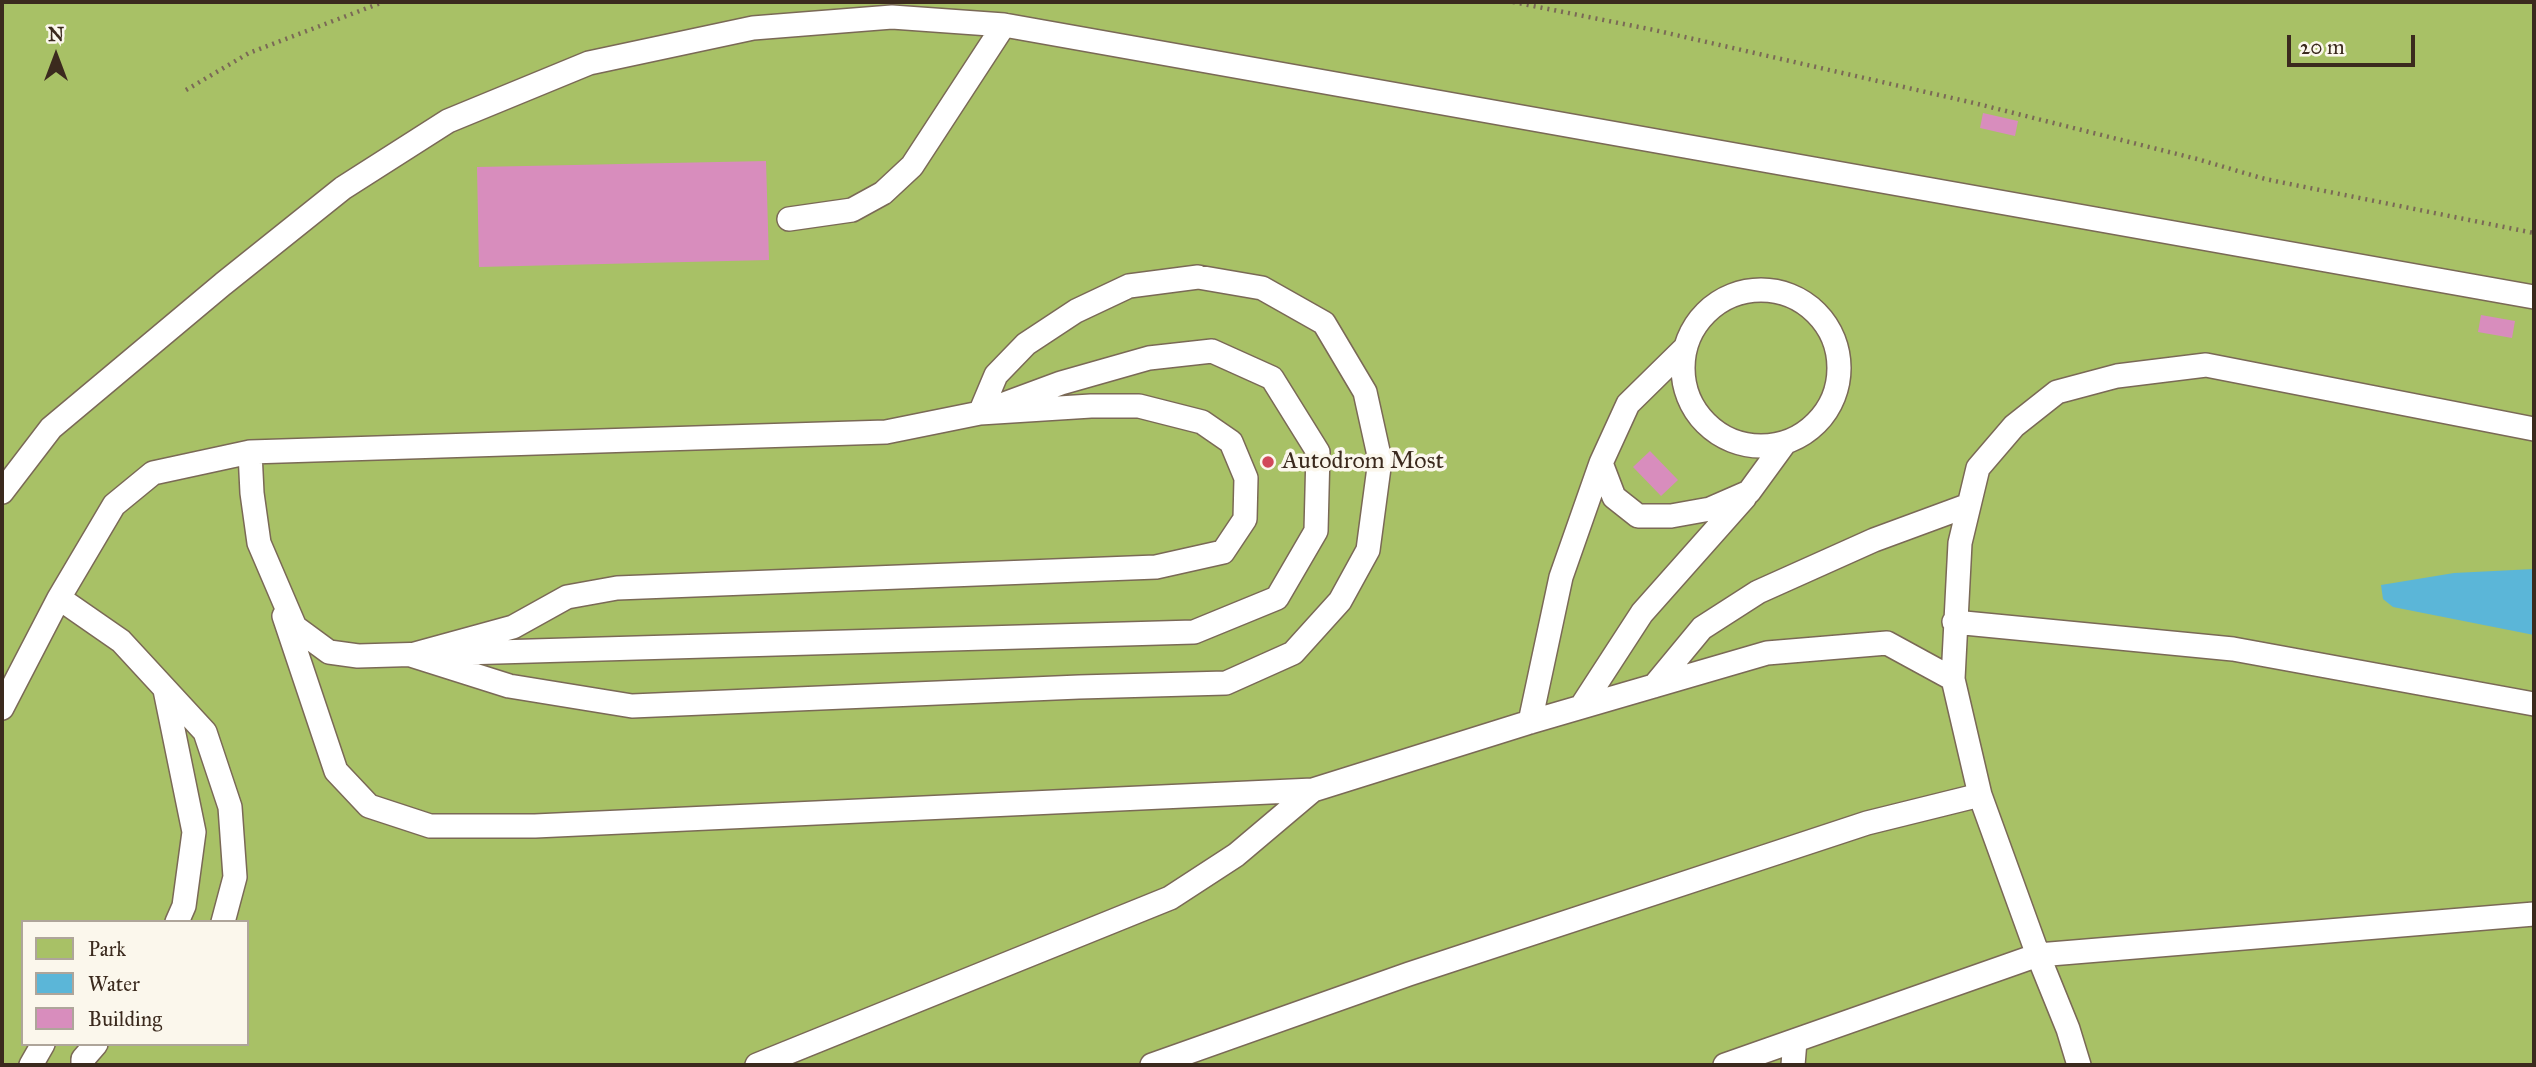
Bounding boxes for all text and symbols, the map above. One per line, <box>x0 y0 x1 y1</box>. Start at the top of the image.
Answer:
north arrow <box>21 21 91 91</box>
scale bar <box>2291 21 2419 65</box>
text: N <box>48 23 64 46</box>
text: 20 m <box>2300 34 2345 60</box>
place label: Autodrom Most <box>1282 448 1444 476</box>
marker: Autodrom Most <box>1260 454 1276 470</box>
legend <box>21 920 248 1046</box>
text: Park <box>88 936 126 962</box>
text: Water <box>88 971 140 997</box>
text: Building <box>88 1006 162 1032</box>

